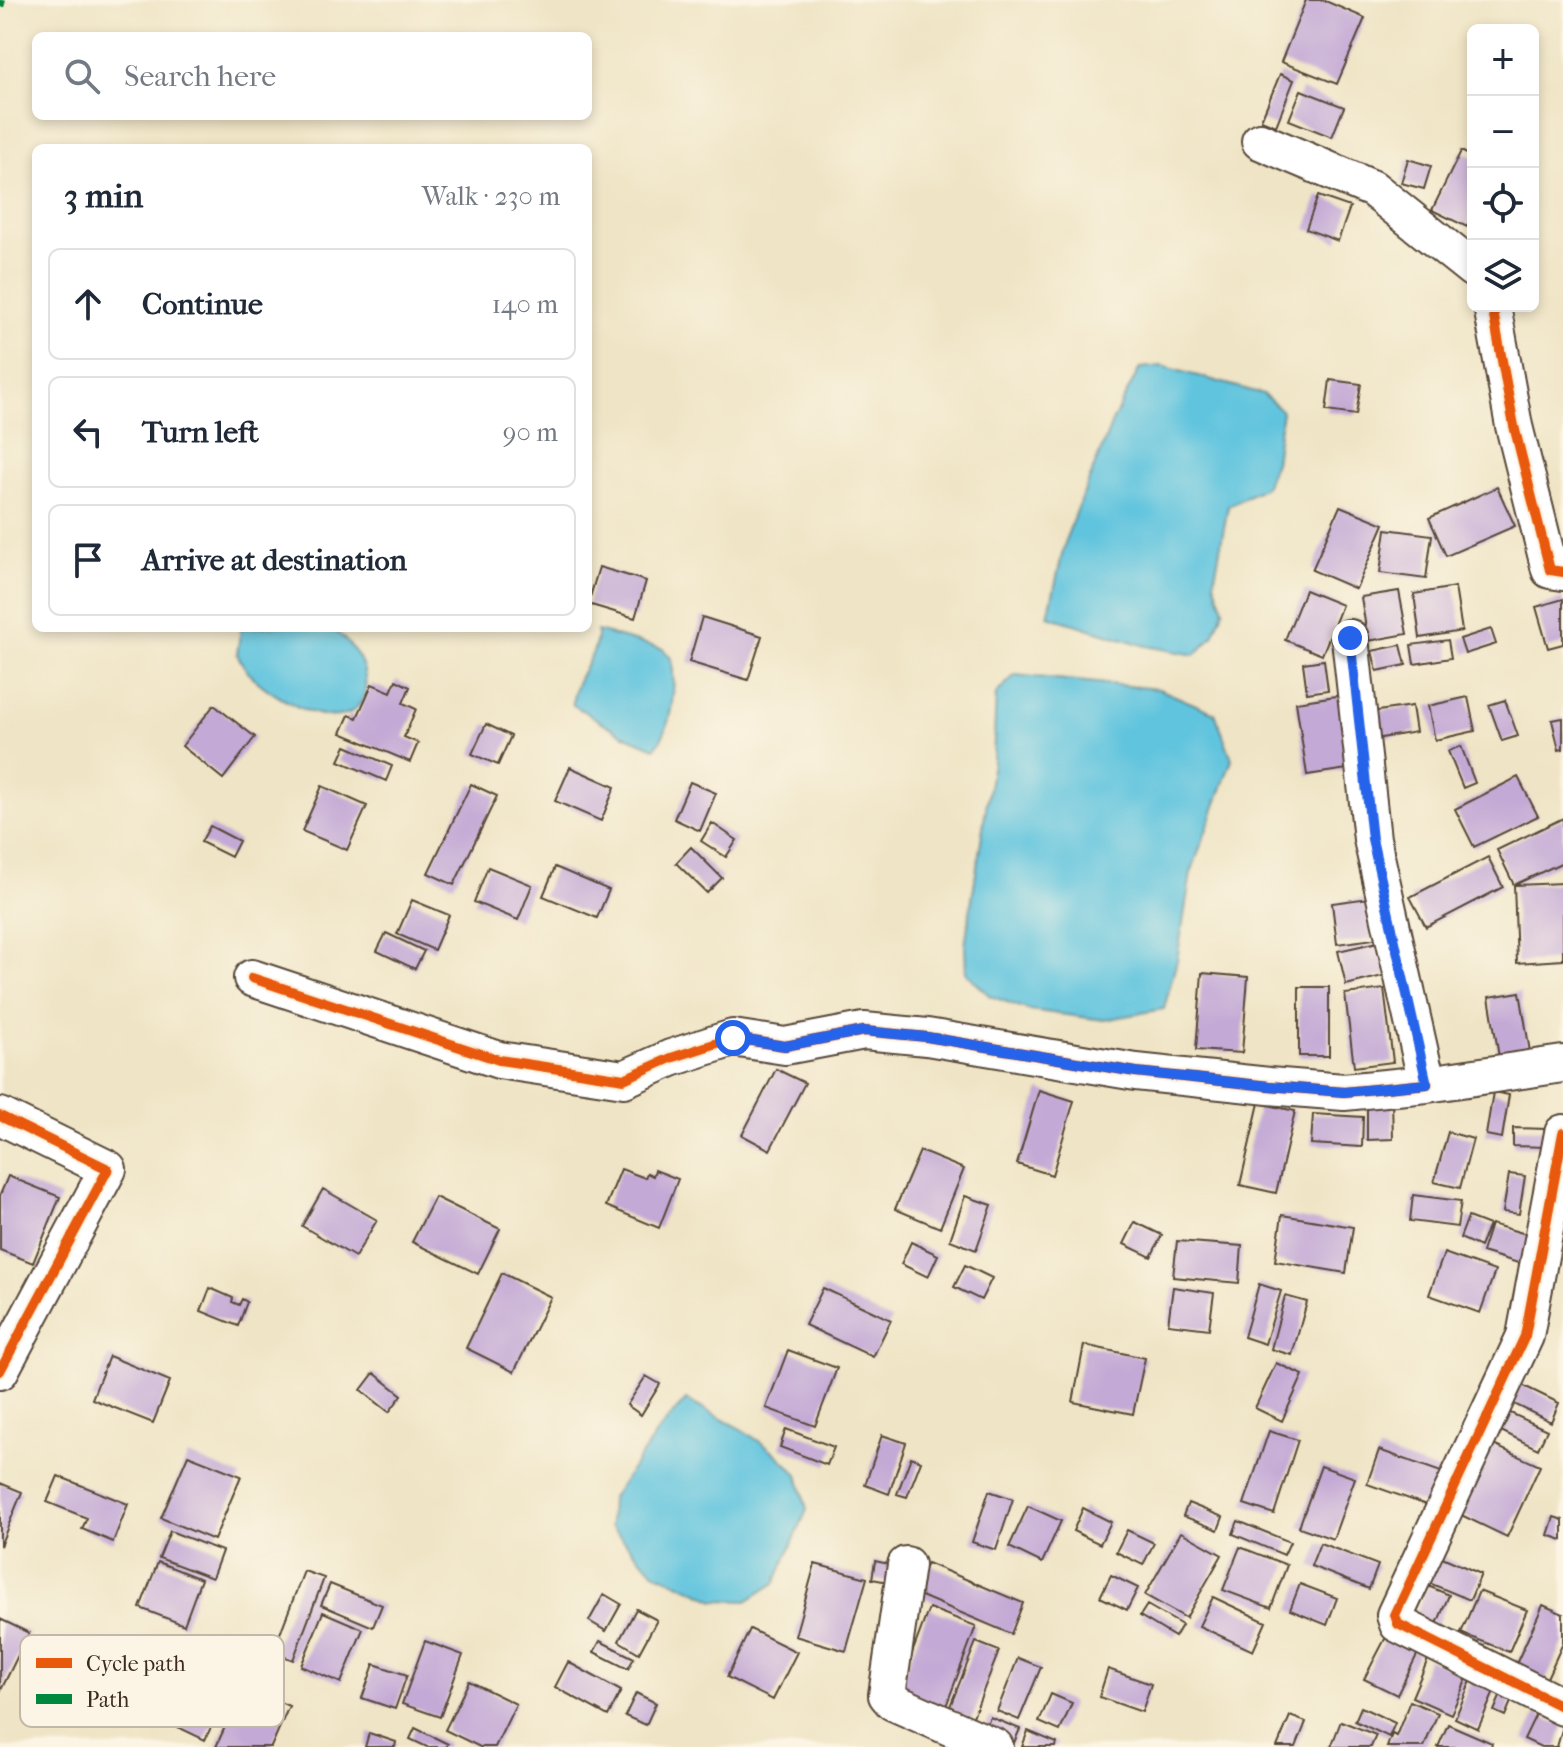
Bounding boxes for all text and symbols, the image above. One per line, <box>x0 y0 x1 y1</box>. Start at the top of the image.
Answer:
map controls <box>1467 24 1539 312</box>
button: + <box>1467 24 1539 96</box>
search box <box>32 32 592 120</box>
icon: search <box>60 54 104 98</box>
text: Search here <box>124 59 276 94</box>
button: − <box>1467 96 1539 168</box>
button: locate <box>1467 168 1539 240</box>
text: 3 min <box>64 176 143 216</box>
text: Walk · 230 m <box>422 181 560 212</box>
button: layers <box>1467 240 1539 312</box>
icon: ahead <box>66 282 110 326</box>
text: Continue <box>142 287 263 322</box>
text: 140 m <box>492 289 558 320</box>
icon: left <box>66 410 110 454</box>
text: Turn left <box>142 415 259 450</box>
text: 90 m <box>503 417 558 448</box>
icon: arrive <box>66 538 110 582</box>
text: Arrive at destination <box>142 543 407 578</box>
route end <box>1332 620 1368 656</box>
route start <box>715 1020 751 1056</box>
legend <box>20 1635 284 1727</box>
text: Cycle path <box>86 1651 186 1677</box>
text: Path <box>86 1687 130 1713</box>

